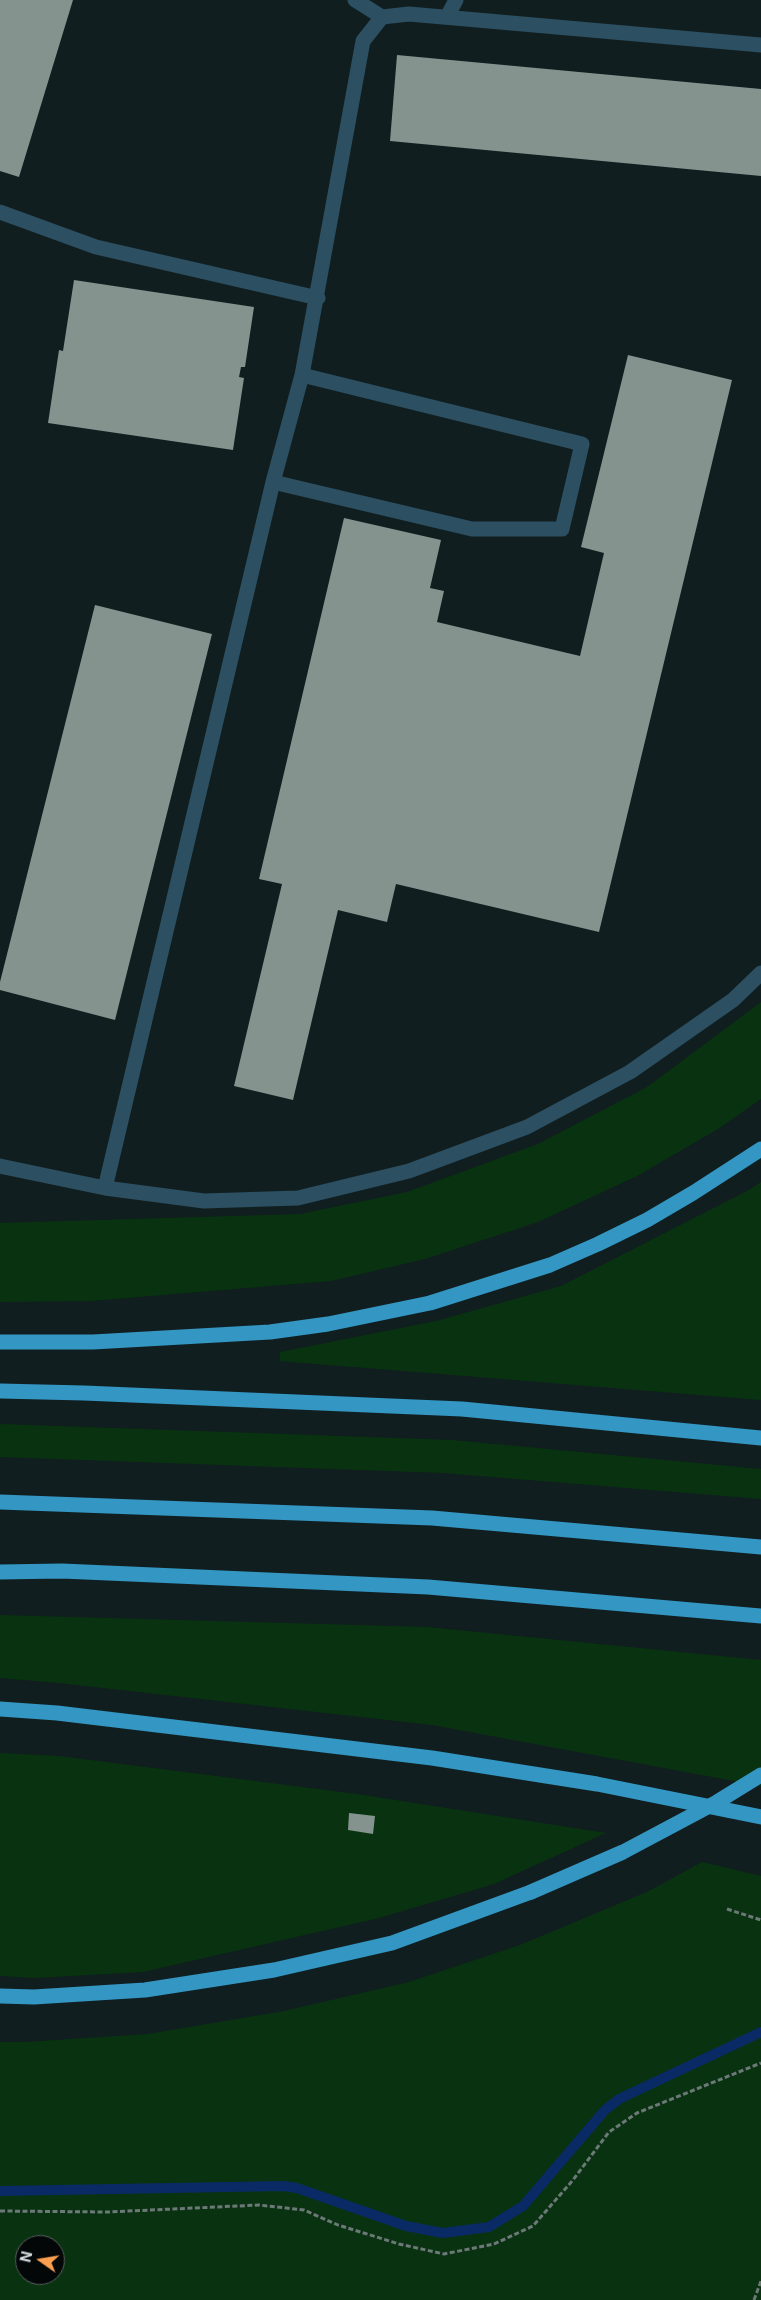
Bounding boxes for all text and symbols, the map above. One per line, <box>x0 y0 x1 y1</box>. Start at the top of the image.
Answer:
north arrow <box>15 2235 65 2285</box>
text: N <box>16 2250 35 2264</box>

